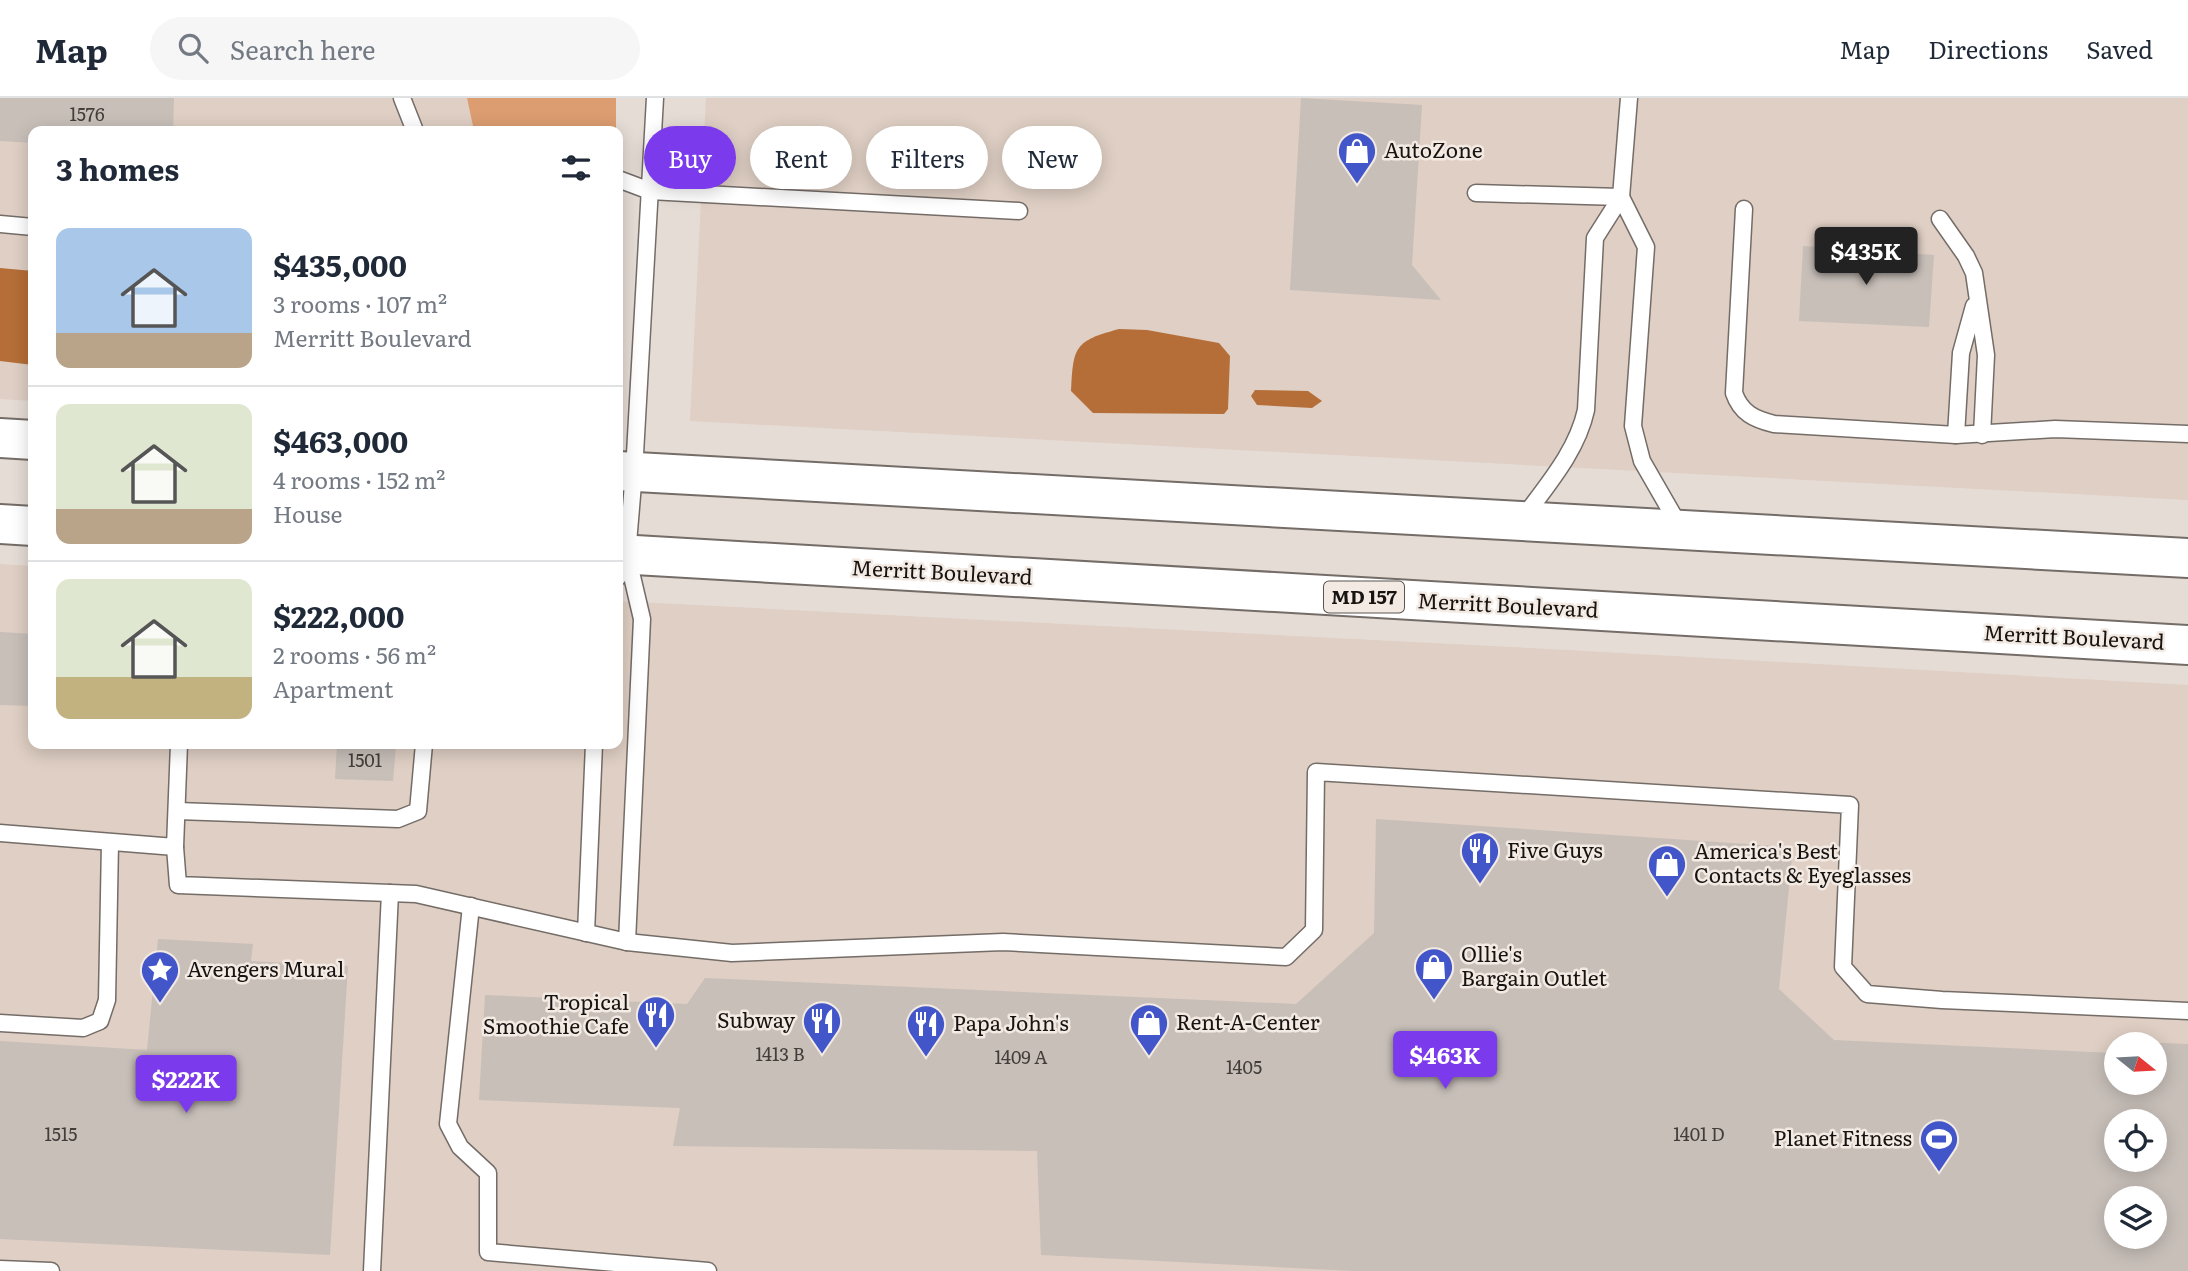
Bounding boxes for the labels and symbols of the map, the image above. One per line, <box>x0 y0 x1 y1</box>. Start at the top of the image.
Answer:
house number: 1576 <box>69 100 105 127</box>
shop icon: AutoZone <box>1336 130 1378 185</box>
place label: AutoZone <box>1384 133 1483 164</box>
pin: $435K <box>1817 228 1915 287</box>
street label: Merritt Boulevard <box>851 550 1034 591</box>
road number: MD 157 <box>1324 582 1404 612</box>
street label: Merritt Boulevard <box>1417 583 1600 624</box>
street label: Merritt Boulevard <box>1983 615 2166 656</box>
house number: 1501 <box>348 746 382 773</box>
restaurant icon: Five Guys <box>1459 830 1501 885</box>
place label: Five Guys <box>1507 833 1603 864</box>
place label: America's Best Contacts & Eyeglasses <box>1694 834 1911 889</box>
shop icon: America's Best Contacts & Eyeglasses <box>1646 843 1688 898</box>
place label: Ollie's Bargain Outlet <box>1461 937 1607 992</box>
shop icon: Ollie's Bargain Outlet <box>1413 946 1455 1001</box>
place icon: Avengers Mural <box>139 949 181 1004</box>
place label: Avengers Mural <box>187 952 344 983</box>
place label: Tropical Smoothie Cafe <box>483 985 629 1040</box>
restaurant icon: Tropical Smoothie Cafe <box>635 994 677 1049</box>
restaurant icon: Subway <box>801 1000 843 1055</box>
shop icon: Rent-A-Center <box>1128 1002 1170 1057</box>
place label: Subway <box>717 1003 796 1034</box>
restaurant icon: Papa John's <box>905 1003 947 1058</box>
place label: Rent-A-Center <box>1176 1005 1320 1036</box>
place label: Papa John's <box>953 1006 1069 1037</box>
pin: $463K <box>1396 1032 1494 1091</box>
north arrow <box>2104 1032 2166 1096</box>
house number: 1413 B <box>755 1040 805 1067</box>
house number: 1409 A <box>994 1043 1048 1070</box>
house number: 1405 <box>1226 1053 1262 1080</box>
pin: $222K <box>137 1056 235 1115</box>
sports icon: Planet Fitness <box>1918 1118 1960 1173</box>
house number: 1515 <box>45 1120 77 1147</box>
house number: 1401 D <box>1673 1120 1725 1147</box>
place label: Planet Fitness <box>1774 1121 1912 1152</box>

